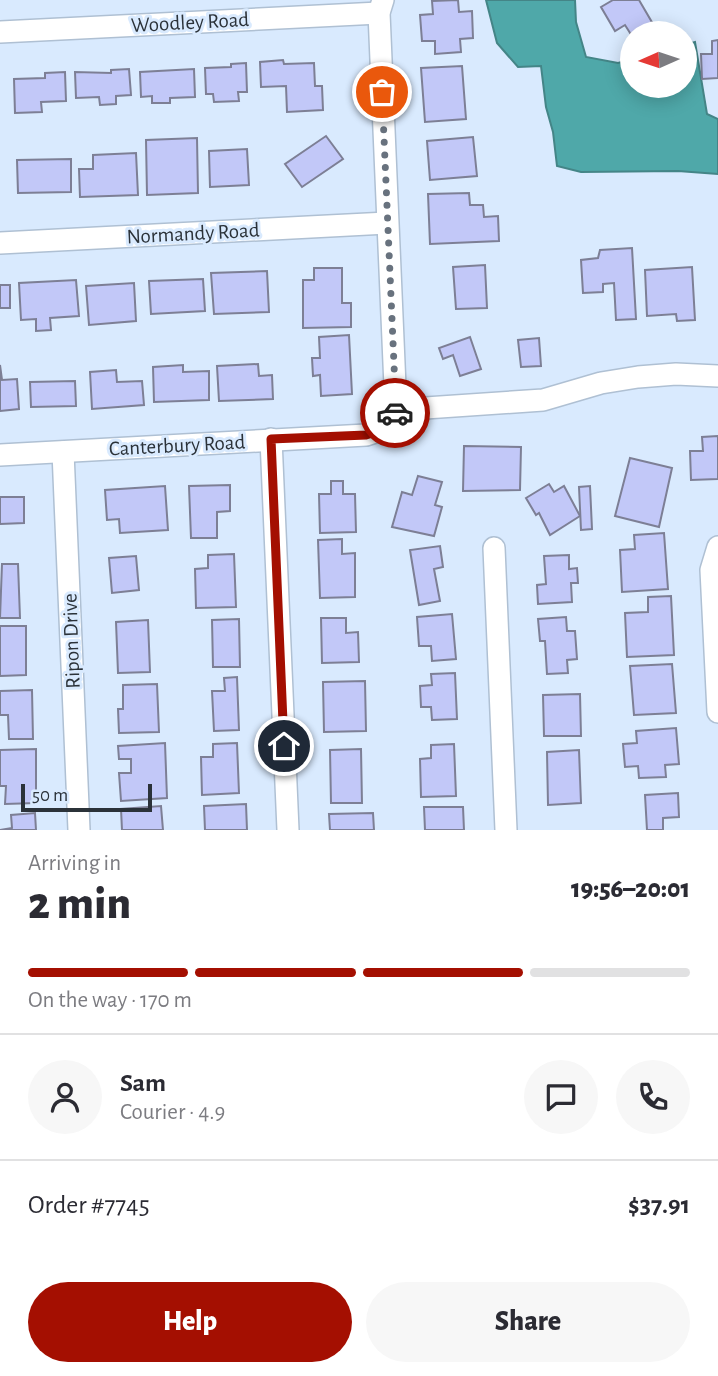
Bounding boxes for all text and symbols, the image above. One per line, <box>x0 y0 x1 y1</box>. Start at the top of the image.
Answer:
street label: Woodley Road <box>130 9 250 36</box>
north arrow <box>620 21 696 98</box>
map controls <box>620 21 697 98</box>
pin <box>352 62 412 122</box>
icon: bag <box>363 73 401 111</box>
street label: Normandy Road <box>126 220 260 247</box>
courier <box>360 378 430 448</box>
icon: car <box>376 394 414 432</box>
street label: Canterbury Road <box>108 431 246 460</box>
street label: Ripon Drive <box>59 593 84 689</box>
pin <box>254 716 314 776</box>
icon: home <box>265 727 303 765</box>
scale bar <box>21 781 152 813</box>
text: 50 m <box>32 786 68 805</box>
text: Arriving in <box>28 852 121 875</box>
text: 19:56–20:01 <box>571 876 690 902</box>
text: 2 min <box>28 881 131 927</box>
text: On the way · 170 m <box>28 989 192 1012</box>
button: person <box>28 1060 102 1134</box>
button: chat <box>524 1060 598 1134</box>
button: phone <box>616 1060 690 1134</box>
text: Sam <box>120 1070 166 1096</box>
text: Courier · 4.9 <box>120 1101 225 1124</box>
text: Order #7745 <box>28 1192 150 1218</box>
text: $37.91 <box>628 1192 690 1218</box>
button: Help <box>28 1282 352 1362</box>
button: Share <box>366 1282 690 1362</box>

